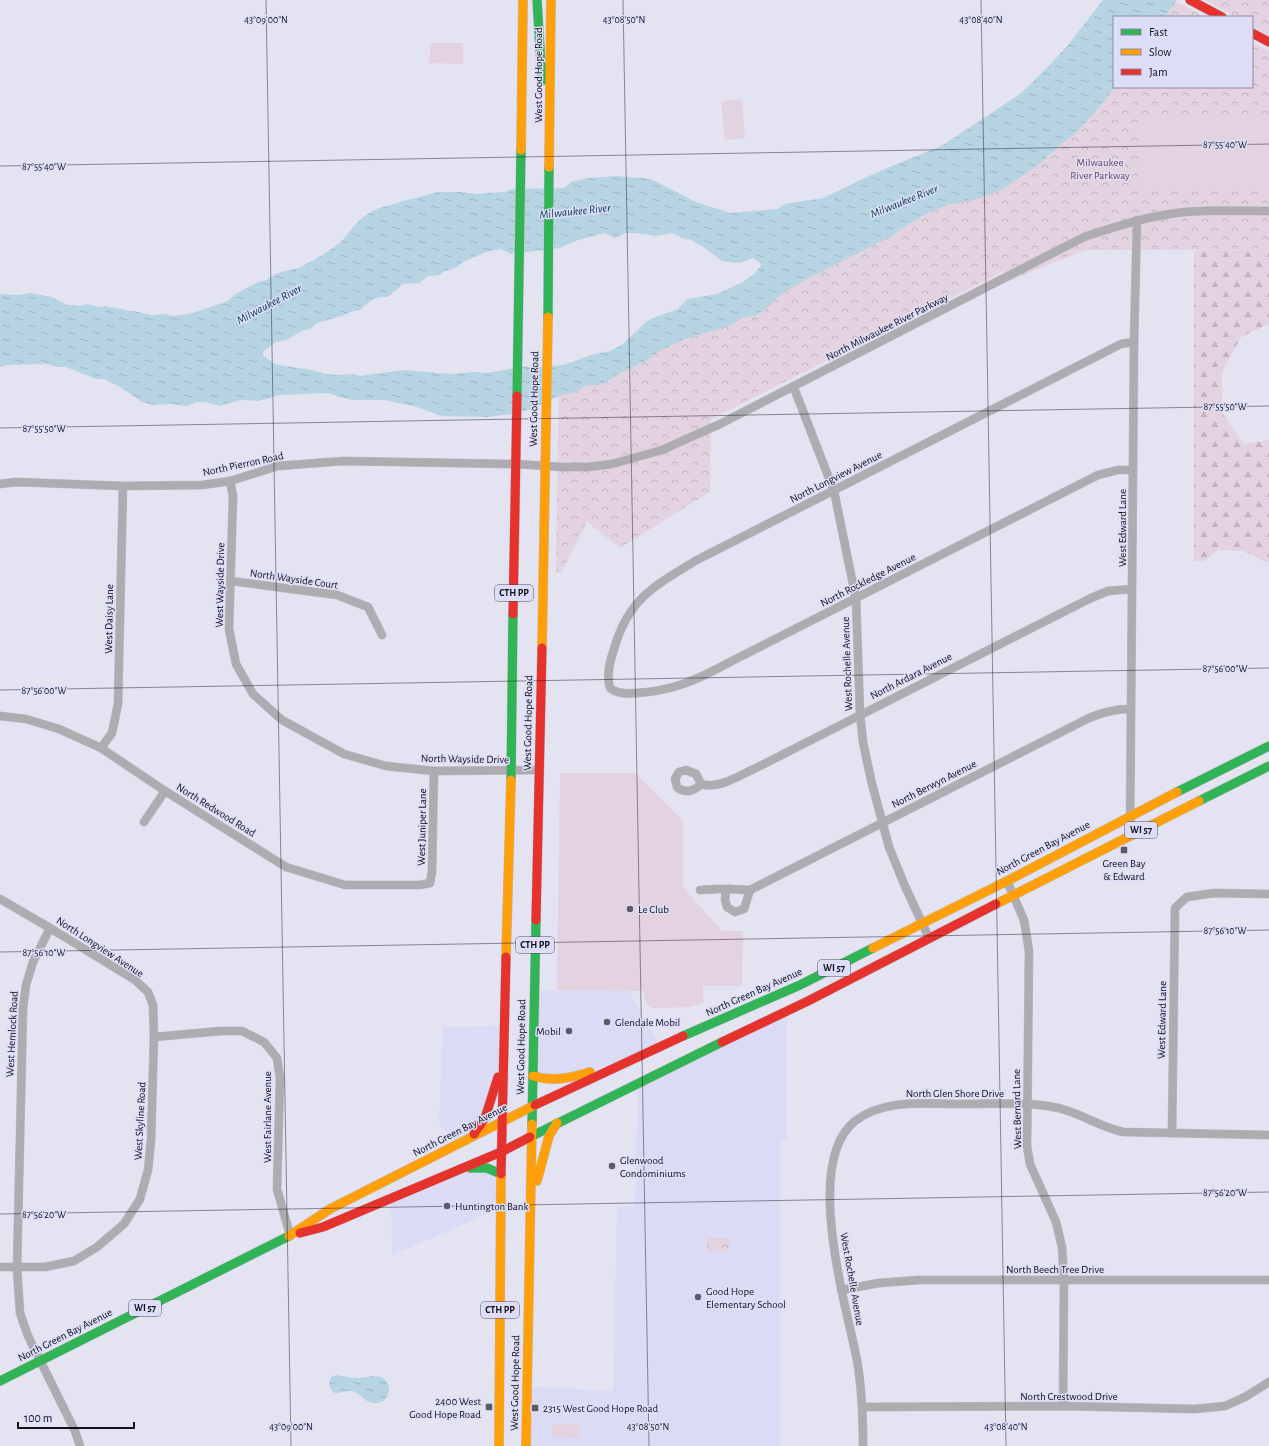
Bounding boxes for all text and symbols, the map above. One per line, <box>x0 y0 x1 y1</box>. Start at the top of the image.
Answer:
text: 43°09'00"N <box>244 15 288 25</box>
text: 43°08'50"N <box>603 15 645 25</box>
text: 43°08'40"N <box>959 15 1003 25</box>
legend <box>1113 16 1253 88</box>
text: Fast <box>1149 26 1168 38</box>
street label: West Good Hope Road <box>533 27 544 123</box>
text: Slow <box>1149 46 1171 58</box>
text: Jam <box>1149 66 1168 78</box>
text: 87°55'40"W <box>1203 140 1247 150</box>
park label: Milwaukee River Parkway <box>1070 157 1130 181</box>
text: 87°55'40"W <box>22 162 66 172</box>
water label: Milwaukee River <box>868 182 941 220</box>
water label: Milwaukee River <box>539 201 612 221</box>
water label: Milwaukee River <box>234 281 305 326</box>
street label: North Milwaukee River Parkway <box>824 291 950 363</box>
street label: West Good Hope Road <box>528 351 540 447</box>
text: 87°55'50"W <box>1203 402 1247 412</box>
text: 87°55'50"W <box>22 424 66 434</box>
street label: North Longview Avenue <box>788 449 884 505</box>
street label: North Pierron Road <box>202 450 285 478</box>
street label: West Edward Lane <box>1117 489 1128 567</box>
street label: West Wayside Drive <box>214 542 226 628</box>
street label: North Rockledge Avenue <box>819 551 917 609</box>
street label: North Wayside Court <box>249 567 339 591</box>
street label: West Daisy Lane <box>103 584 115 654</box>
road number: CTH PP <box>495 585 533 601</box>
street label: West Rochelle Avenue <box>840 617 854 711</box>
street label: North Ardara Avenue <box>868 651 954 701</box>
text: 87°56'00"W <box>1203 664 1247 674</box>
street label: West Good Hope Road <box>522 675 534 771</box>
text: 87°56'00"W <box>22 686 66 696</box>
street label: North Wayside Drive <box>421 753 509 765</box>
street label: North Berwyn Avenue <box>890 758 978 810</box>
street label: North Redwood Road <box>174 781 258 839</box>
street label: West Juniper Lane <box>416 788 428 866</box>
street label: North Green Bay Avenue <box>994 819 1092 877</box>
road number: WI 57 <box>1125 822 1157 838</box>
marker: Green Bay & Edward <box>1119 845 1129 855</box>
place label: Green Bay & Edward <box>1102 858 1146 882</box>
marker: Le Club <box>625 904 635 914</box>
place label: Le Club <box>638 904 669 915</box>
street label: North Longview Avenue <box>54 915 146 979</box>
text: 87°56'10"W <box>1204 926 1247 936</box>
road number: CTH PP <box>516 937 554 953</box>
text: 87°56'10"W <box>23 948 66 958</box>
road number: WI 57 <box>818 960 850 976</box>
street label: North Green Bay Avenue <box>704 966 804 1018</box>
street label: West Edward Lane <box>1156 981 1168 1059</box>
street label: West Hemlock Road <box>4 990 20 1077</box>
street label: West Good Hope Road <box>515 999 527 1095</box>
marker: Glendale Mobil <box>602 1017 612 1027</box>
place label: Glendale Mobil <box>615 1017 680 1028</box>
place label: Mobil <box>536 1026 561 1037</box>
marker: Mobil <box>564 1026 574 1036</box>
street label: West Bernard Lane <box>1011 1069 1023 1149</box>
street label: West Fairlane Avenue <box>262 1071 273 1163</box>
street label: West Skyline Road <box>132 1081 148 1160</box>
street label: North Glen Shore Drive <box>906 1088 1004 1099</box>
street label: North Green Bay Avenue <box>411 1101 509 1159</box>
place label: Glenwood Condominiums <box>620 1155 686 1179</box>
marker: Glenwood Condominiums <box>607 1161 617 1171</box>
text: 87°56'20"W <box>1203 1188 1247 1198</box>
marker: Huntington Bank <box>442 1201 452 1211</box>
place label: Huntington Bank <box>455 1201 529 1212</box>
text: 87°56'20"W <box>22 1210 66 1220</box>
street label: West Rochelle Avenue <box>838 1232 866 1326</box>
street label: North Beech Tree Drive <box>1006 1264 1104 1275</box>
place label: Good Hope Elementary School <box>706 1286 786 1310</box>
marker: Good Hope Elementary School <box>693 1292 703 1302</box>
road number: WI 57 <box>129 1300 161 1316</box>
road number: CTH PP <box>481 1302 519 1318</box>
street label: North Green Bay Avenue <box>16 1306 114 1364</box>
street label: West Good Hope Road <box>509 1335 521 1431</box>
street label: North Crestwood Drive <box>1020 1391 1118 1402</box>
place label: 2400 West Good Hope Road <box>409 1396 481 1420</box>
marker: 2400 West Good Hope Road <box>484 1402 494 1412</box>
marker: 2315 West Good Hope Road <box>530 1403 540 1413</box>
place label: 2315 West Good Hope Road <box>543 1403 659 1414</box>
scale bar <box>18 1404 134 1430</box>
text: 100 m <box>24 1412 52 1424</box>
text: 43°09'00"N <box>269 1422 313 1432</box>
text: 43°08'50"N <box>627 1422 669 1432</box>
text: 43°08'40"N <box>984 1422 1028 1432</box>

